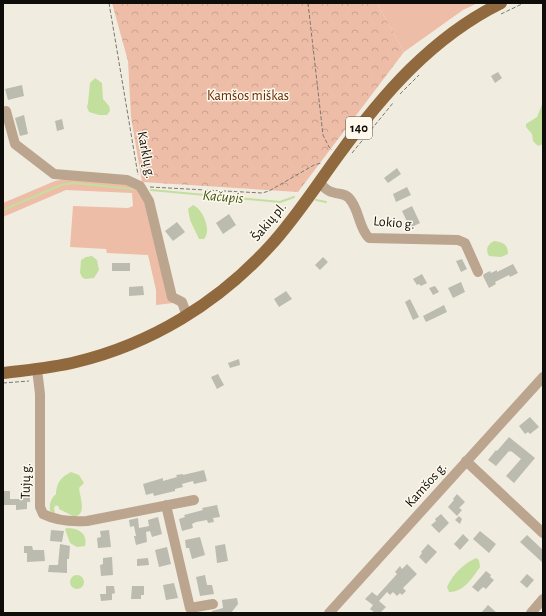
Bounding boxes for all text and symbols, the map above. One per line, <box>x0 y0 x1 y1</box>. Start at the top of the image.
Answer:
park label: Kamšos miškas <box>207 89 289 103</box>
road number: 140 <box>346 117 372 139</box>
street label: Karklų g. <box>135 130 157 180</box>
water label: Kačupis <box>202 188 244 206</box>
street label: Šakių pl. <box>247 199 289 244</box>
street label: Lokio g. <box>373 214 415 232</box>
street label: Kamšos g. <box>403 460 449 510</box>
street label: Tujų g. <box>19 463 33 499</box>

